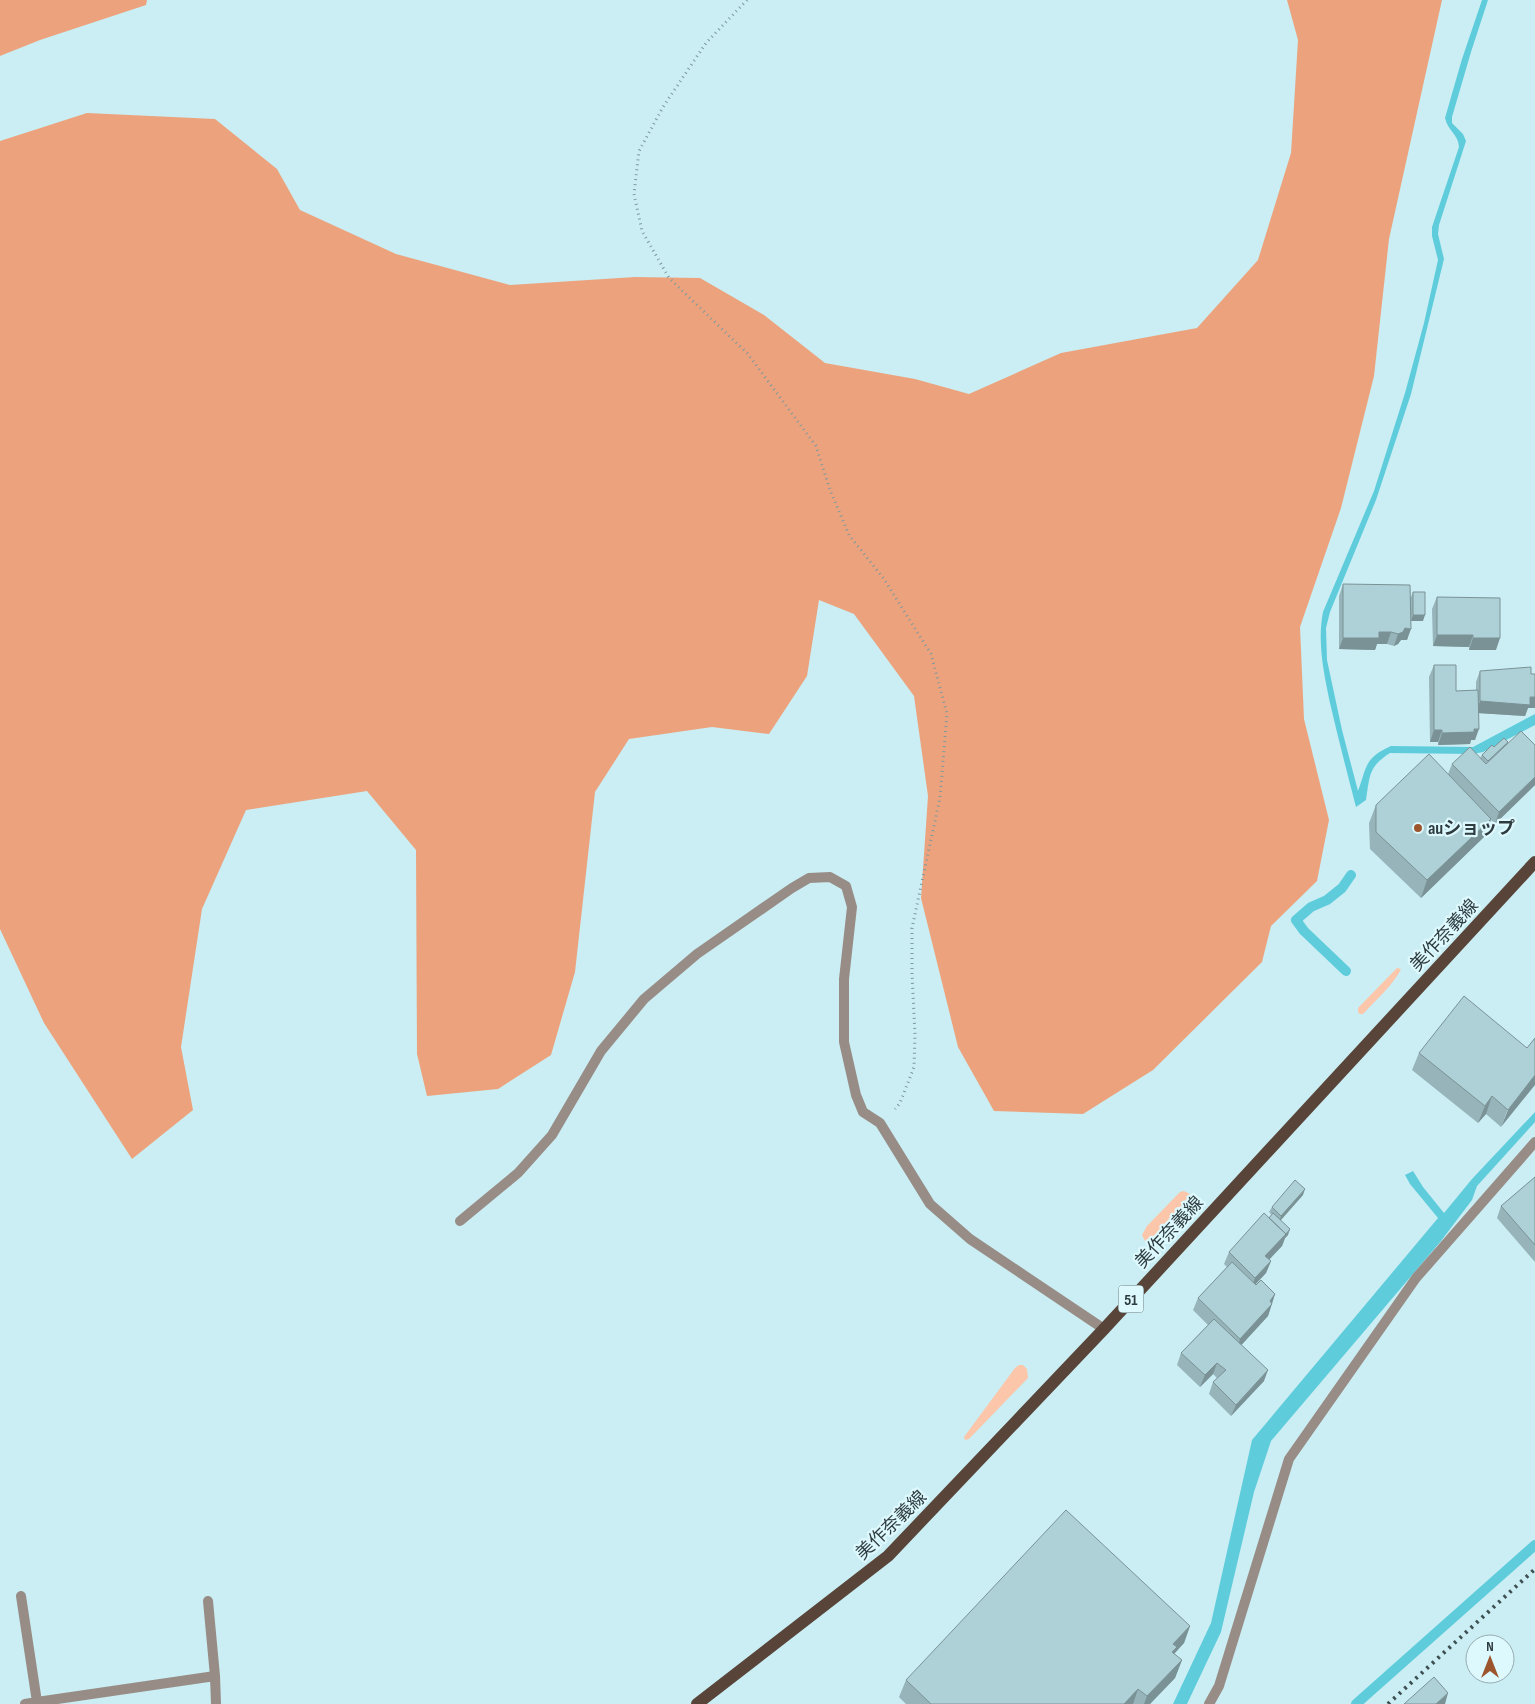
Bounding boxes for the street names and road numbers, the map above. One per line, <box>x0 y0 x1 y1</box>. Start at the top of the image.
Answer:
street label: 美作奈義線 <box>1406 895 1483 975</box>
street label: 美作奈義線 <box>1131 1192 1208 1272</box>
road number: 51 <box>1118 1286 1144 1312</box>
street label: 美作奈義線 <box>852 1487 931 1564</box>

